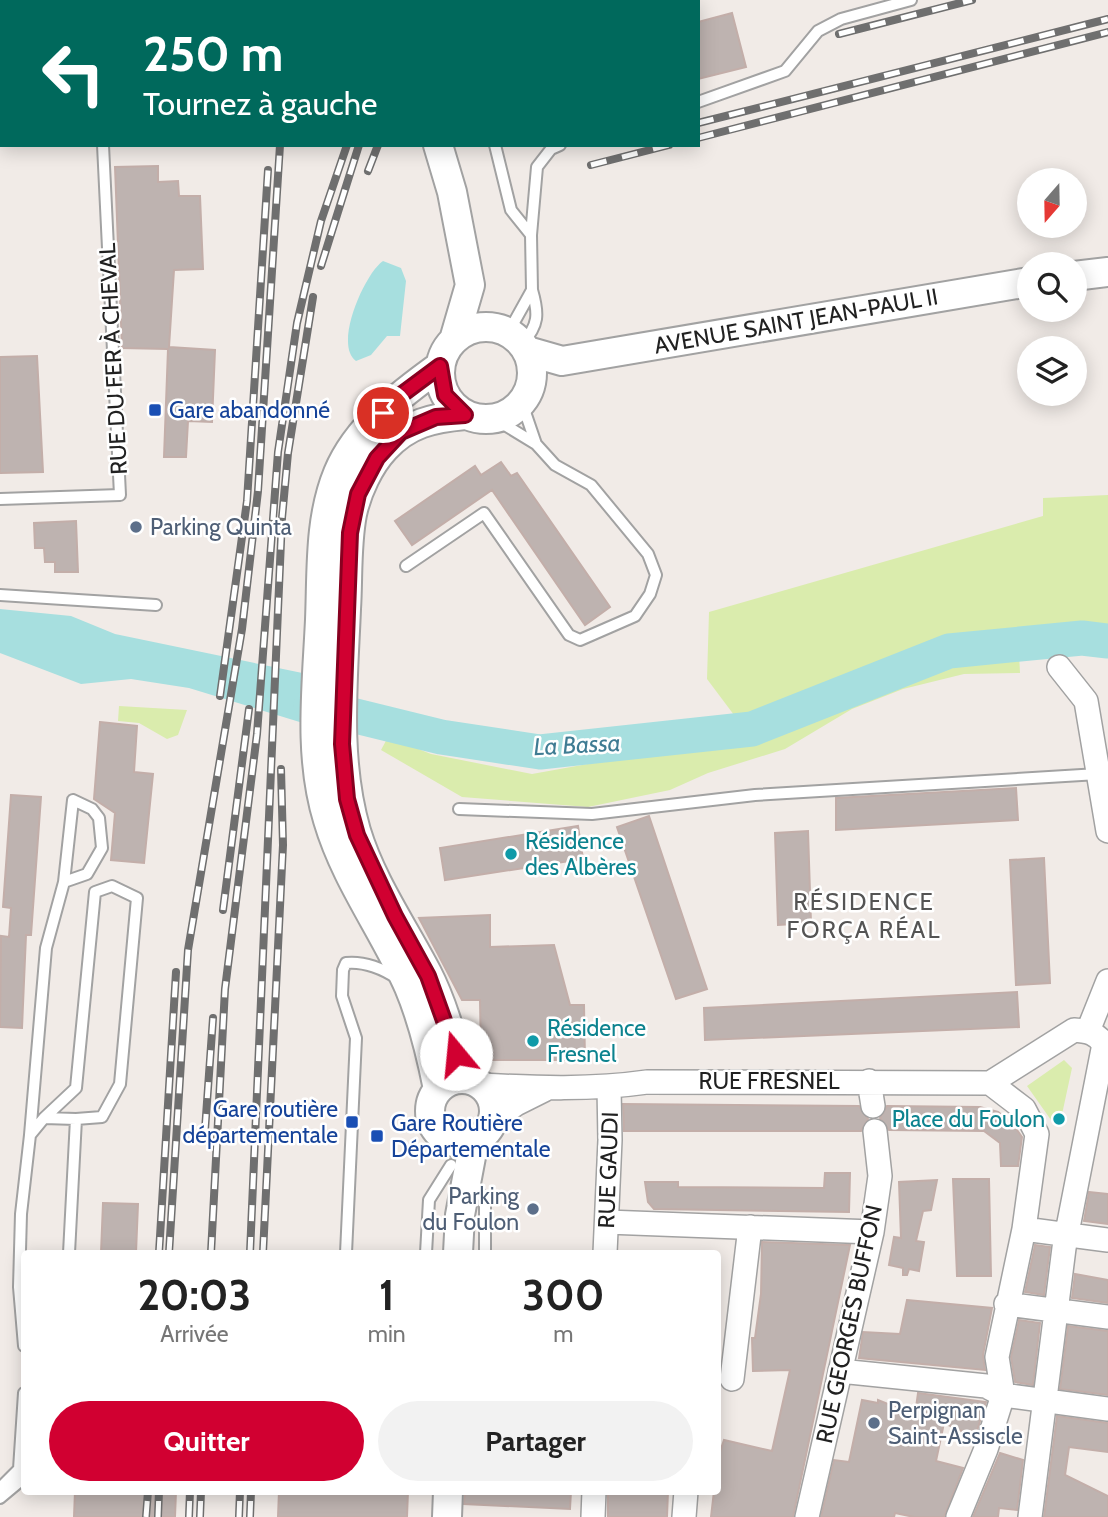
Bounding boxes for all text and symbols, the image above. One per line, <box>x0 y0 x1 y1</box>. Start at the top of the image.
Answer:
text: 250 m <box>143 24 283 83</box>
icon: left <box>28 28 119 119</box>
text: Tournez à gauche <box>143 84 377 123</box>
north arrow <box>1017 168 1087 238</box>
map controls <box>1017 168 1087 406</box>
street label: RUE DU FER À CHEVAL <box>92 242 133 476</box>
button: search <box>1017 252 1087 322</box>
street label: AVENUE SAINT JEAN-PAUL II <box>652 282 940 360</box>
button: layers <box>1017 336 1087 406</box>
pin <box>353 383 413 443</box>
icon: arrive <box>364 394 402 432</box>
place label: Gare abandonné <box>169 396 330 424</box>
marker: Gare abandonné <box>147 402 163 418</box>
place label: Parking Quinta <box>150 513 292 541</box>
marker: Parking Quinta <box>128 519 144 535</box>
water label: La Bassa <box>533 728 621 761</box>
place label: Résidence des Albères <box>525 827 636 881</box>
marker: Résidence des Albères <box>503 846 519 862</box>
district label: RÉSIDENCE FORÇA RÉAL <box>787 887 941 944</box>
place label: Résidence Fresnel <box>547 1014 646 1068</box>
position arrow <box>419 1017 493 1091</box>
marker: Résidence Fresnel <box>525 1033 541 1049</box>
street label: RUE FRESNEL <box>699 1067 840 1095</box>
place label: Gare routière départementale <box>182 1095 338 1149</box>
place label: Place du Foulon <box>892 1105 1045 1133</box>
place label: Gare Routière Départementale <box>391 1109 551 1163</box>
street label: RUE GAUDI <box>592 1111 624 1229</box>
marker: Place du Foulon <box>1051 1111 1067 1127</box>
marker: Gare routière départementale <box>344 1114 360 1130</box>
marker: Gare Routière Départementale <box>369 1128 385 1144</box>
place label: Parking du Foulon <box>422 1182 520 1236</box>
marker: Parking du Foulon <box>525 1201 541 1217</box>
street label: RUE GEORGES BUFFON <box>810 1202 888 1446</box>
text: 20:03 <box>138 1269 251 1321</box>
text: 1 <box>379 1269 395 1321</box>
text: 300 <box>522 1269 604 1321</box>
text: Arrivée <box>160 1320 229 1348</box>
text: min <box>368 1320 406 1348</box>
text: m <box>553 1320 573 1348</box>
place label: Perpignan Saint-Assiscle <box>888 1396 1023 1450</box>
button: Quitter <box>49 1401 364 1481</box>
button: Partager <box>378 1401 693 1481</box>
marker: Perpignan Saint-Assiscle <box>866 1415 882 1431</box>

